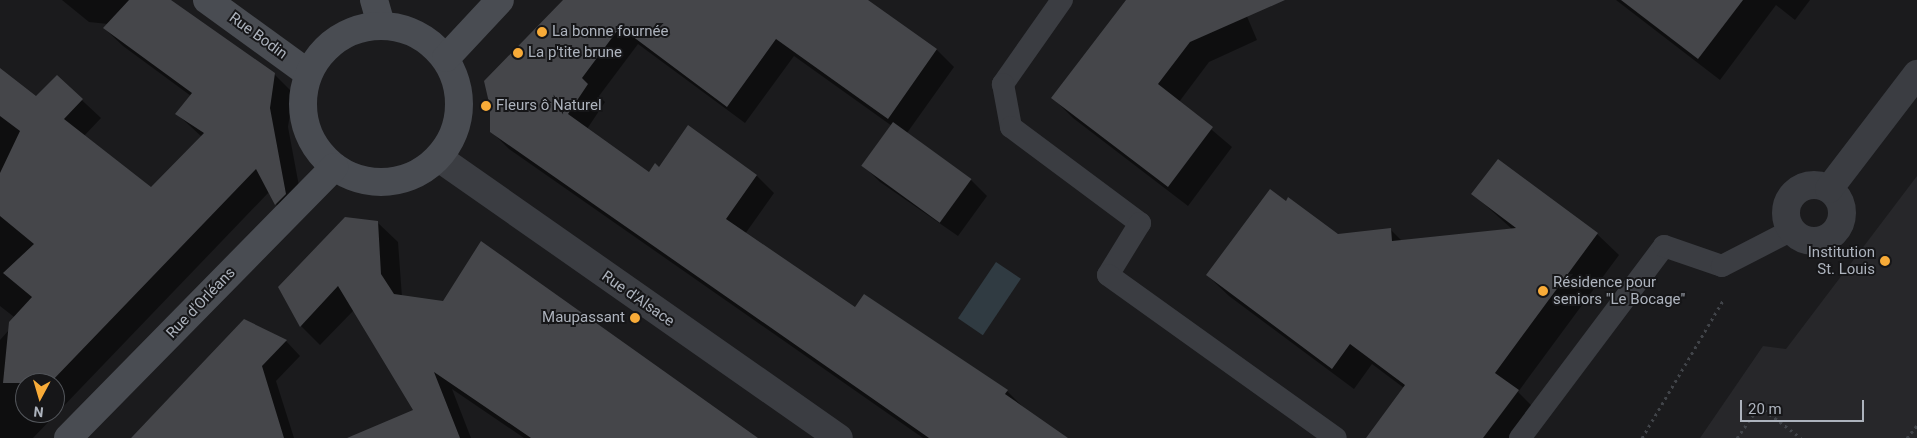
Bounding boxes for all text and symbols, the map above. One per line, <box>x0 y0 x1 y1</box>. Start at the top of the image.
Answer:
street label: Rue Bodin <box>225 9 291 63</box>
place label: La bonne fournée <box>552 23 668 41</box>
marker: La bonne fournée <box>536 26 548 38</box>
place label: La p'tite brune <box>528 44 622 62</box>
marker: La p'tite brune <box>512 47 524 59</box>
place label: Fleurs ô Naturel <box>496 97 602 115</box>
marker: Fleurs ô Naturel <box>480 100 492 112</box>
place label: Institution St. Louis <box>1808 243 1875 278</box>
marker: Institution St. Louis <box>1879 255 1891 267</box>
street label: Rue d'Orléans <box>163 264 239 342</box>
street label: Rue d'Alsace <box>598 267 678 331</box>
place label: Résidence pour seniors "Le Bocage" <box>1553 273 1685 308</box>
marker: Résidence pour seniors "Le Bocage" <box>1537 285 1549 297</box>
place label: Maupassant <box>542 309 625 327</box>
marker: Maupassant <box>629 312 641 324</box>
north arrow <box>15 373 65 423</box>
scale bar <box>1742 390 1866 422</box>
text: 20 m <box>1748 400 1782 418</box>
text: N <box>33 403 44 420</box>

